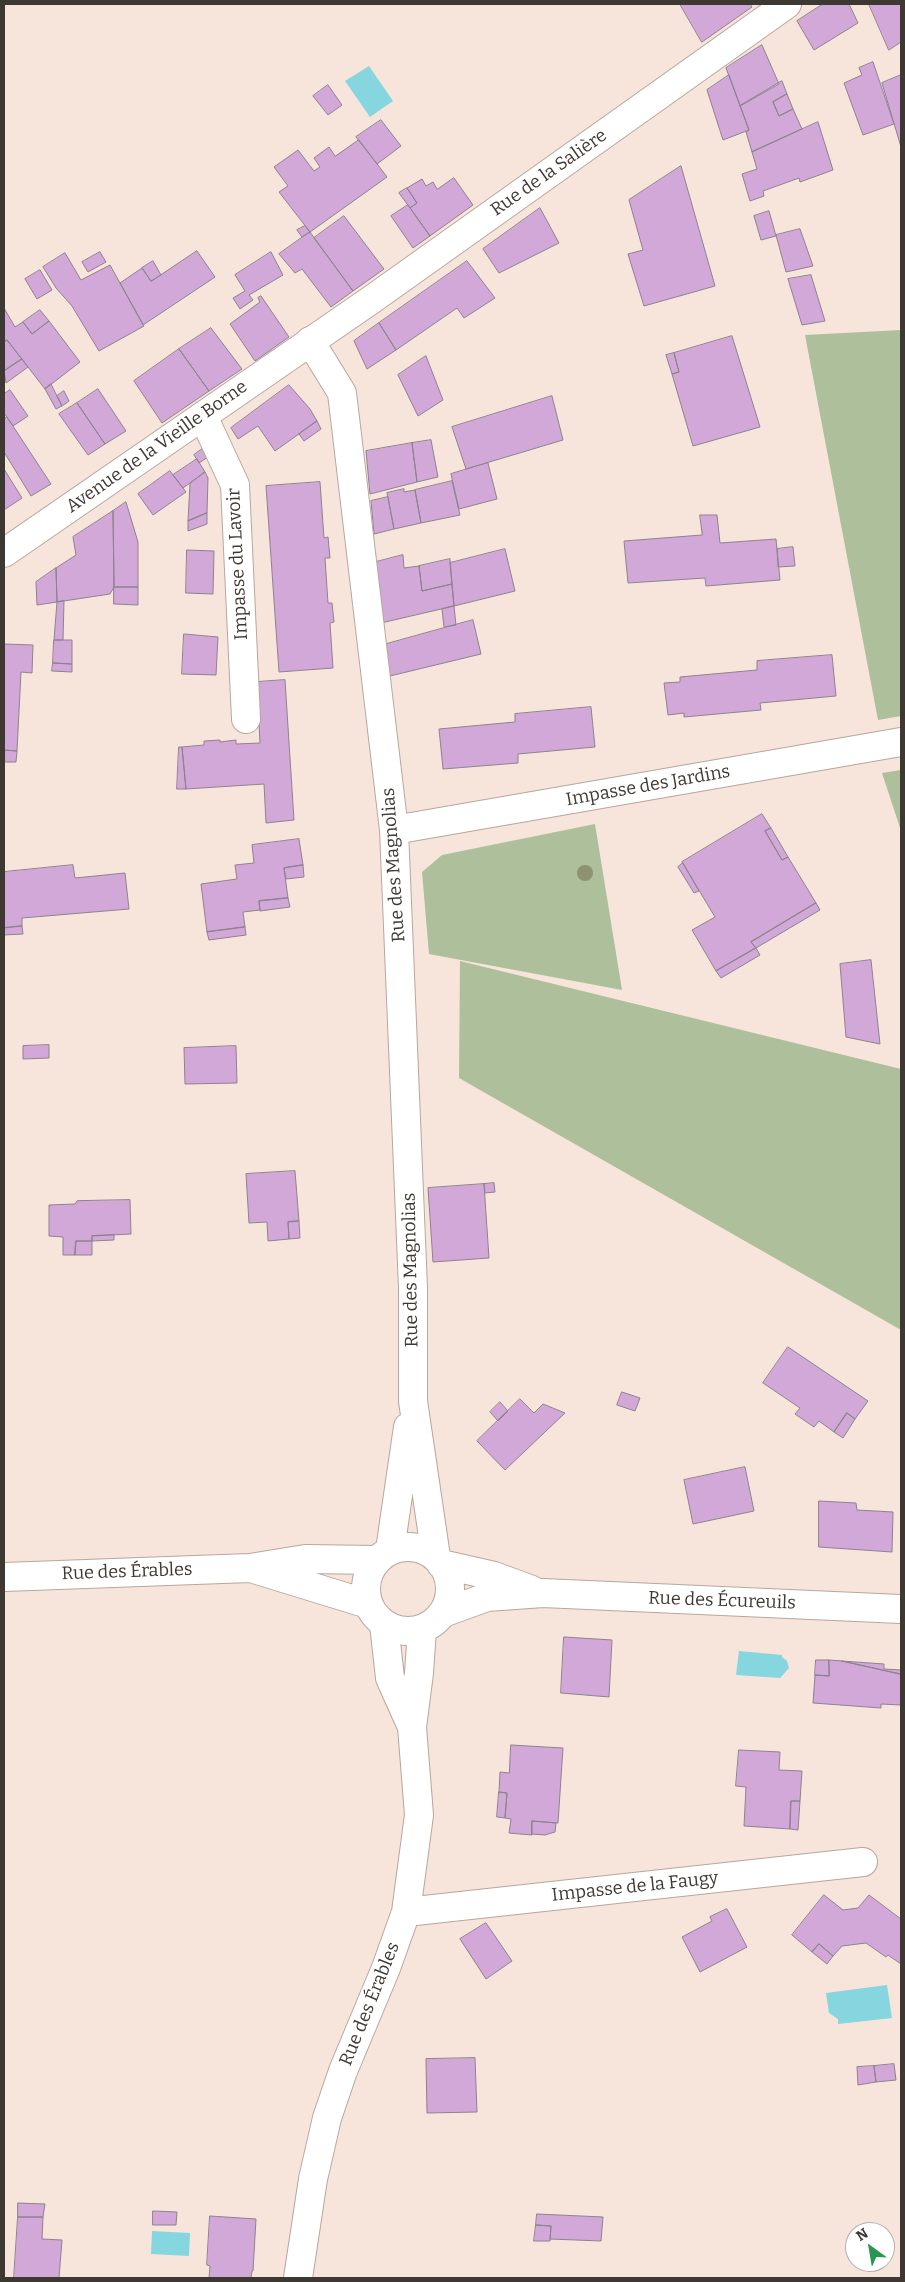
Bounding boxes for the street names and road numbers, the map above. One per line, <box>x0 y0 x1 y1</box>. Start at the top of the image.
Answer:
street label: Rue de la Salière <box>487 125 611 221</box>
street label: Avenue de la Vieille Borne <box>62 376 252 518</box>
street label: Impasse du Lavoir <box>223 487 253 641</box>
street label: Impasse des Jardins <box>564 761 732 811</box>
street label: Rue des Magnolias <box>378 787 410 943</box>
street label: Rue des Magnolias <box>399 1192 423 1348</box>
street label: Rue des Érables <box>61 1559 193 1585</box>
street label: Rue des Écureuils <box>648 1588 796 1614</box>
street label: Impasse de la Faugy <box>551 1868 719 1906</box>
street label: Rue des Érables <box>335 1939 405 2069</box>

